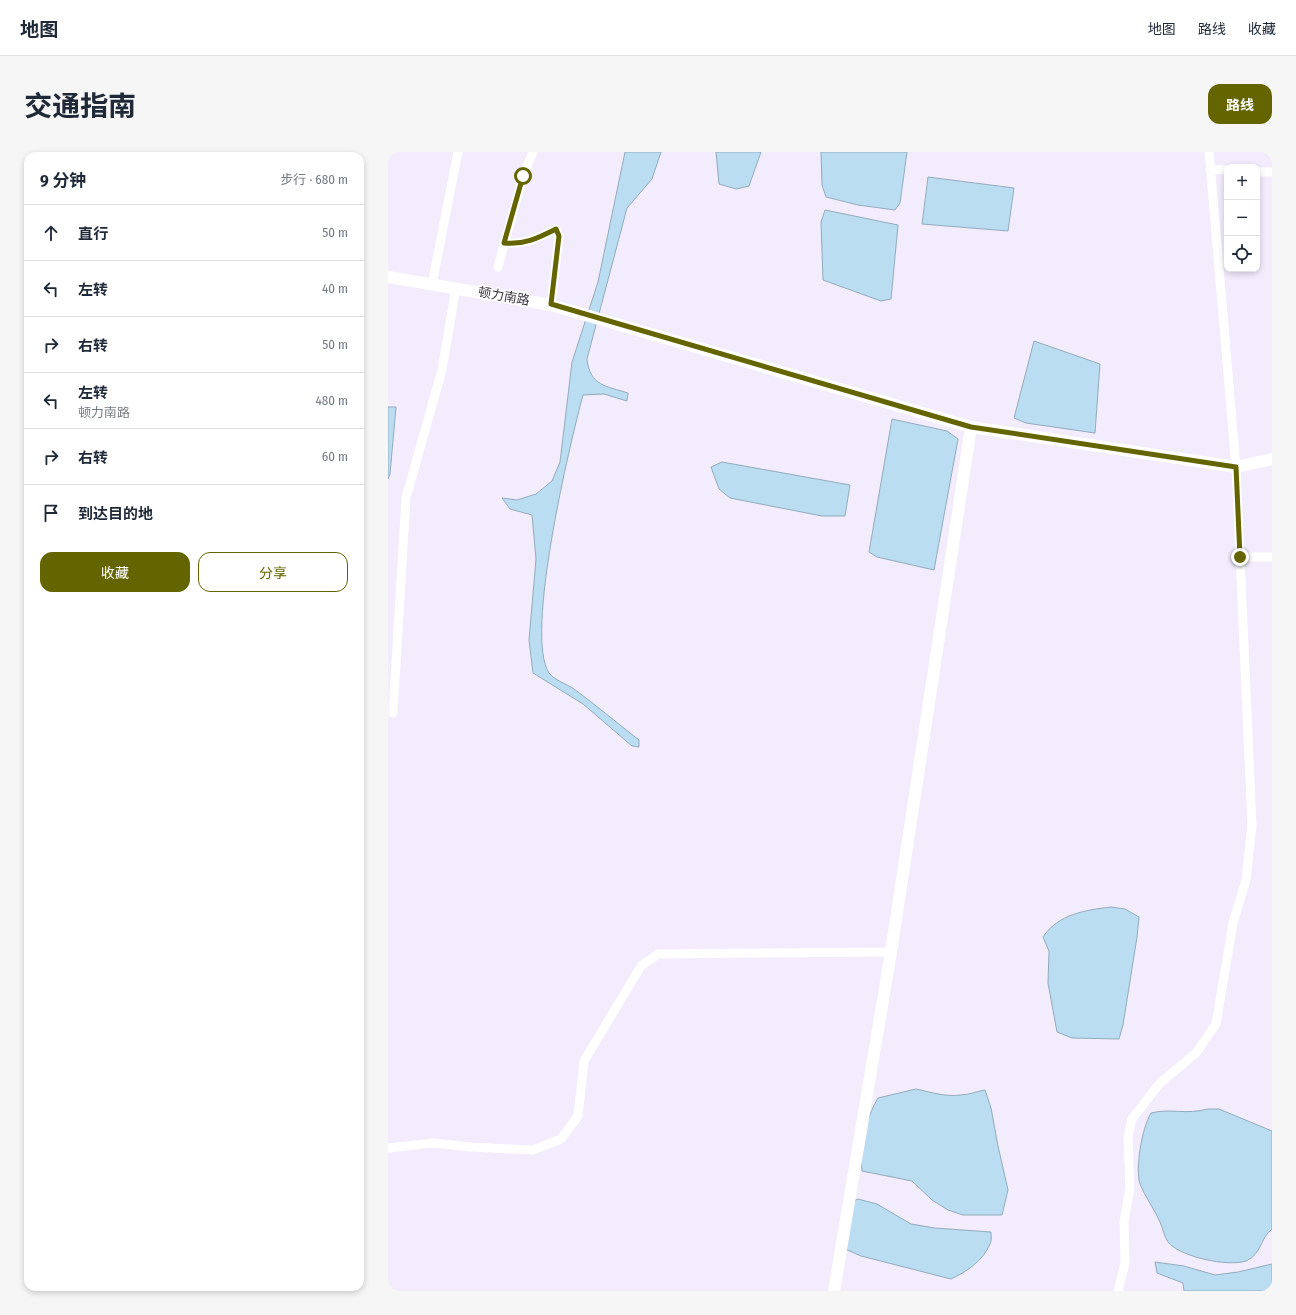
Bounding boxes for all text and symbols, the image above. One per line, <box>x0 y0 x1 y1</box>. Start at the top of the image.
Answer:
text: 地图 <box>20 18 58 41</box>
text: 地图 <box>1148 21 1176 38</box>
text: 路线 <box>1198 21 1226 38</box>
text: 收藏 <box>1248 21 1276 38</box>
button: 路线 <box>1208 84 1272 124</box>
text: 交通指南 <box>24 90 136 123</box>
map controls <box>1224 164 1260 272</box>
button: + <box>1224 164 1260 200</box>
route start <box>514 167 532 185</box>
text: 9 分钟 <box>40 170 86 191</box>
text: 步行 · 680 m <box>280 172 348 187</box>
button: − <box>1224 200 1260 236</box>
icon: ahead <box>40 222 62 244</box>
text: 直行 <box>78 225 108 243</box>
text: 50 m <box>322 225 348 240</box>
button: locate <box>1224 236 1260 272</box>
icon: left <box>40 278 62 300</box>
text: 左转 <box>78 281 108 299</box>
text: 40 m <box>322 281 348 296</box>
street label: 顿力南路 <box>477 284 531 308</box>
icon: right <box>40 334 62 356</box>
text: 右转 <box>78 337 108 355</box>
text: 50 m <box>322 337 348 352</box>
text: 左转 <box>78 384 108 402</box>
icon: left <box>40 390 62 412</box>
text: 480 m <box>315 393 348 408</box>
text: 顿力南路 <box>78 405 130 420</box>
icon: right <box>40 446 62 468</box>
text: 右转 <box>78 449 108 467</box>
text: 60 m <box>322 449 348 464</box>
icon: arrive <box>40 502 62 524</box>
text: 到达目的地 <box>78 505 153 523</box>
route end <box>1231 548 1249 566</box>
button: 收藏 <box>40 552 190 592</box>
button: 分享 <box>198 552 348 592</box>

